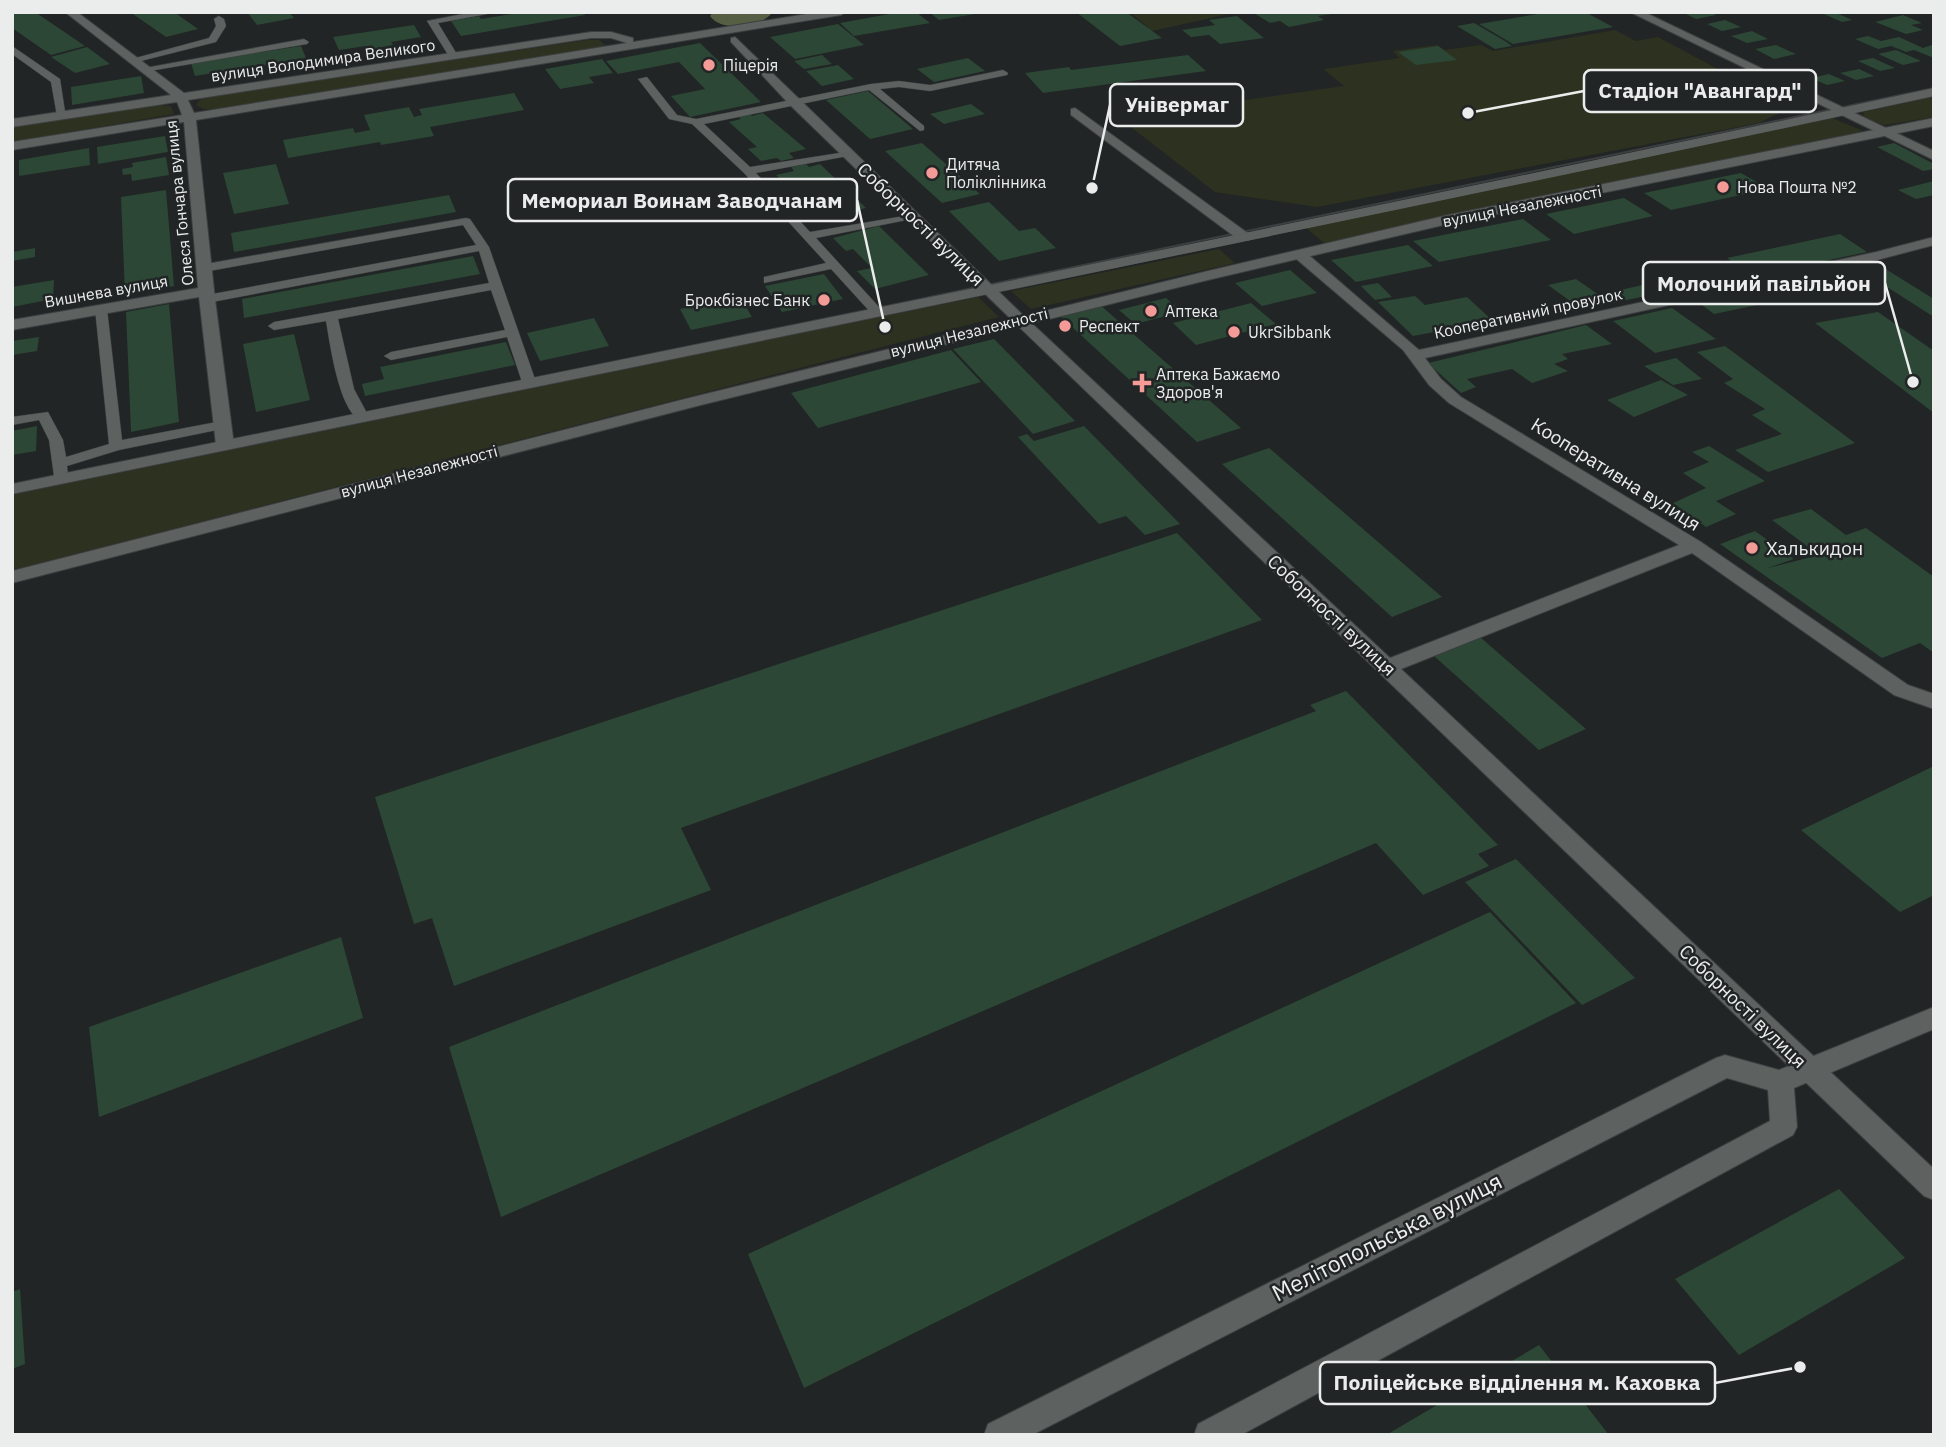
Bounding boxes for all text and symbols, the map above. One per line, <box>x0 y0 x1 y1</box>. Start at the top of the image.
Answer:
street label: вулиця Володимира Великого <box>210 34 436 86</box>
place label: Піцерія <box>723 55 778 75</box>
marker: Піцерія <box>701 57 717 73</box>
callout: Стадіон "Авангард" <box>1584 70 1816 112</box>
text: Стадіон "Авангард" <box>1598 76 1802 104</box>
callout: Універмаг <box>1110 84 1243 126</box>
text: Універмаг <box>1125 90 1229 118</box>
street label: Олеся Гончара вулиця <box>160 119 198 287</box>
place label: Дитяча Поліклінника <box>946 154 1047 192</box>
street label: Соборності вулиця <box>852 157 990 291</box>
marker: Дитяча Поліклінника <box>924 165 940 181</box>
place label: Нова Пошта №2 <box>1737 177 1857 197</box>
callout: Мемориал Воинам Заводчанам <box>508 179 857 221</box>
marker: Нова Пошта №2 <box>1715 179 1731 195</box>
street label: вулиця Незалежності <box>1441 181 1603 231</box>
text: Мемориал Воинам Заводчанам <box>521 186 843 214</box>
callout: Молочний павільйон <box>1643 262 1885 304</box>
text: Молочний павільйон <box>1657 269 1871 297</box>
street label: Вишнева вулиця <box>43 270 169 312</box>
street label: Кооперативний провулок <box>1432 283 1624 343</box>
place label: Брокбізнес Банк <box>685 290 810 310</box>
marker: Брокбізнес Банк <box>816 292 832 308</box>
place label: Аптека <box>1165 301 1218 321</box>
street label: вулиця Незалежності <box>888 303 1050 361</box>
marker: Аптека <box>1143 303 1159 319</box>
place label: Респект <box>1079 316 1140 336</box>
marker: Респект <box>1057 318 1073 334</box>
place label: UkrSibbank <box>1248 322 1332 342</box>
marker: UkrSibbank <box>1226 324 1242 340</box>
place label: Аптека Бажаємо Здоров'я <box>1156 364 1280 402</box>
marker: Аптека Бажаємо Здоров'я <box>1134 375 1150 391</box>
street label: Кооперативна вулиця <box>1527 412 1705 536</box>
street label: вулиця Незалежності <box>338 440 500 502</box>
place label: Халькидон <box>1766 536 1863 560</box>
marker: Халькидон <box>1744 540 1760 556</box>
street label: Соборності вулиця <box>1263 549 1401 681</box>
street label: Соборності вулиця <box>1674 939 1812 1073</box>
street label: Мелітопольська вулиця <box>1266 1165 1507 1307</box>
callout: Поліцейське відділення м. Каховка <box>1320 1362 1715 1404</box>
text: Поліцейське відділення м. Каховка <box>1334 1368 1700 1396</box>

